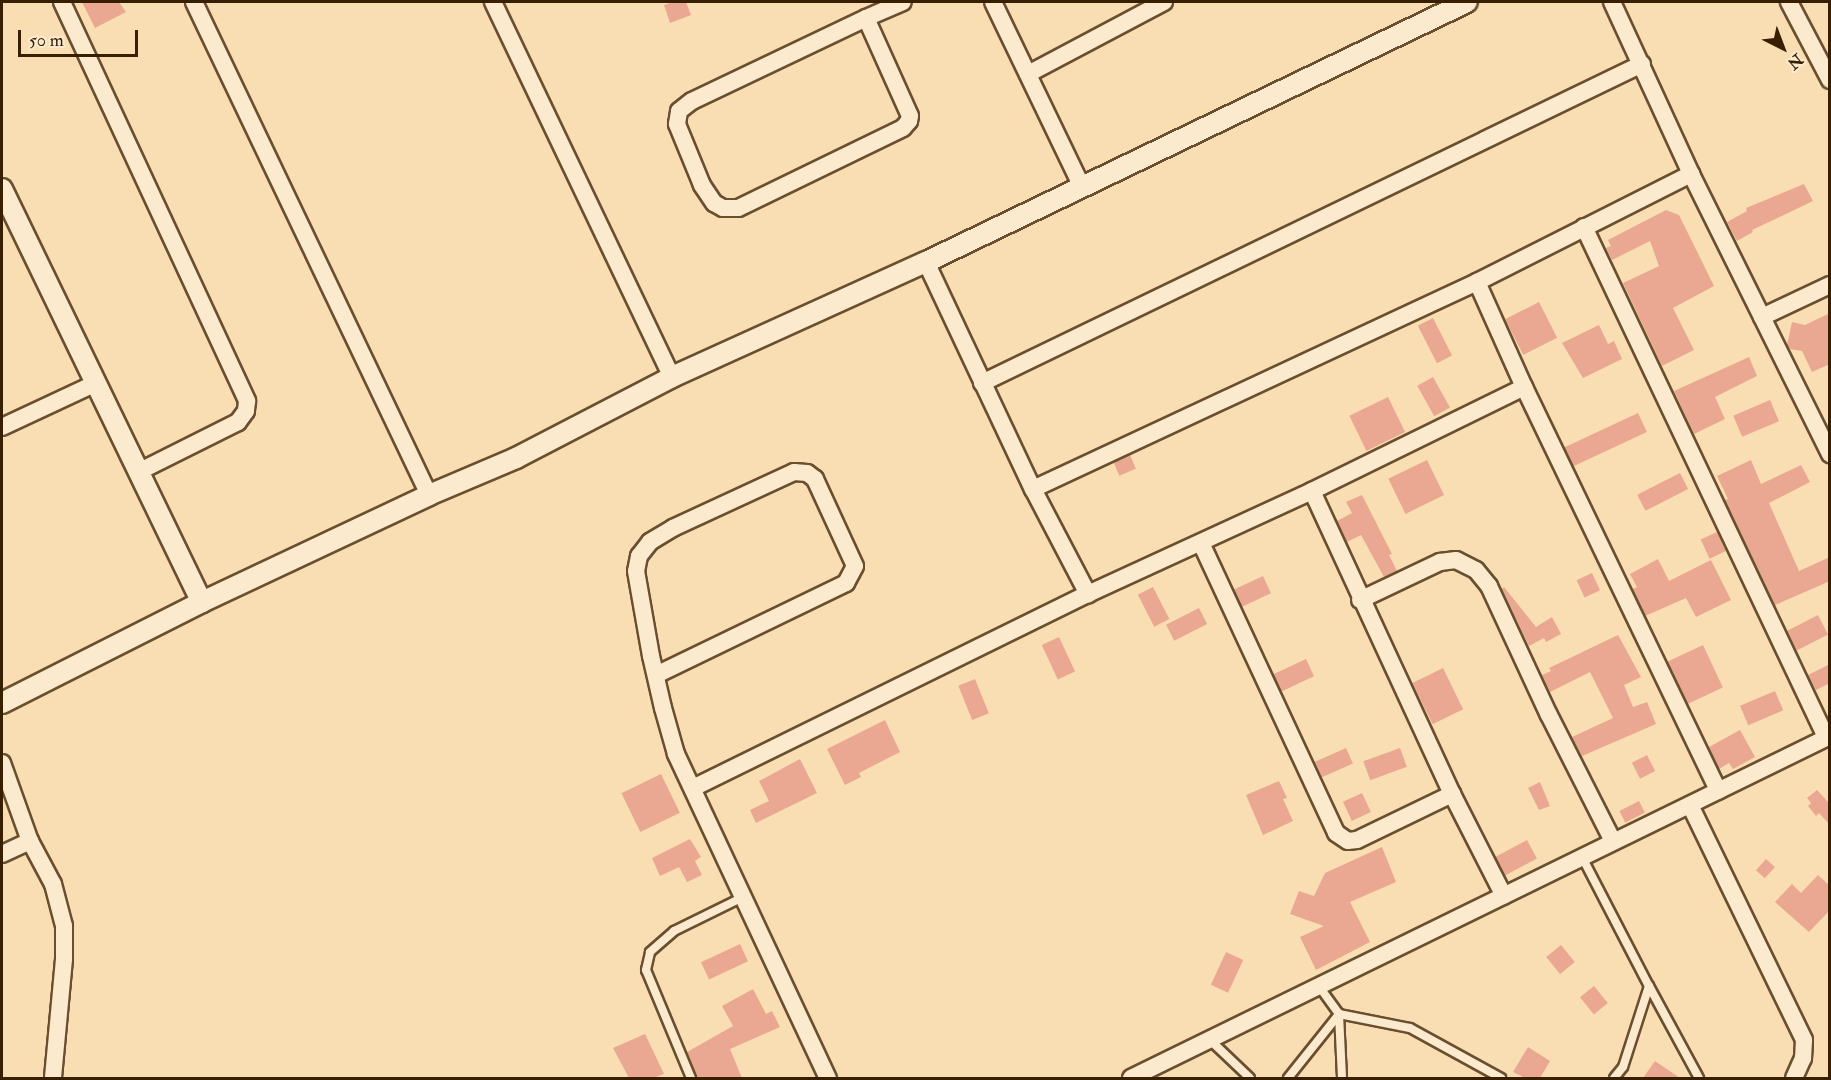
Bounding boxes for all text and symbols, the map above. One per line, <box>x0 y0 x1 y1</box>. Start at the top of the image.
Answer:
scale bar <box>21 18 141 56</box>
north arrow <box>1753 18 1813 78</box>
text: 50 m <box>29 29 64 52</box>
text: N <box>1783 49 1807 74</box>

